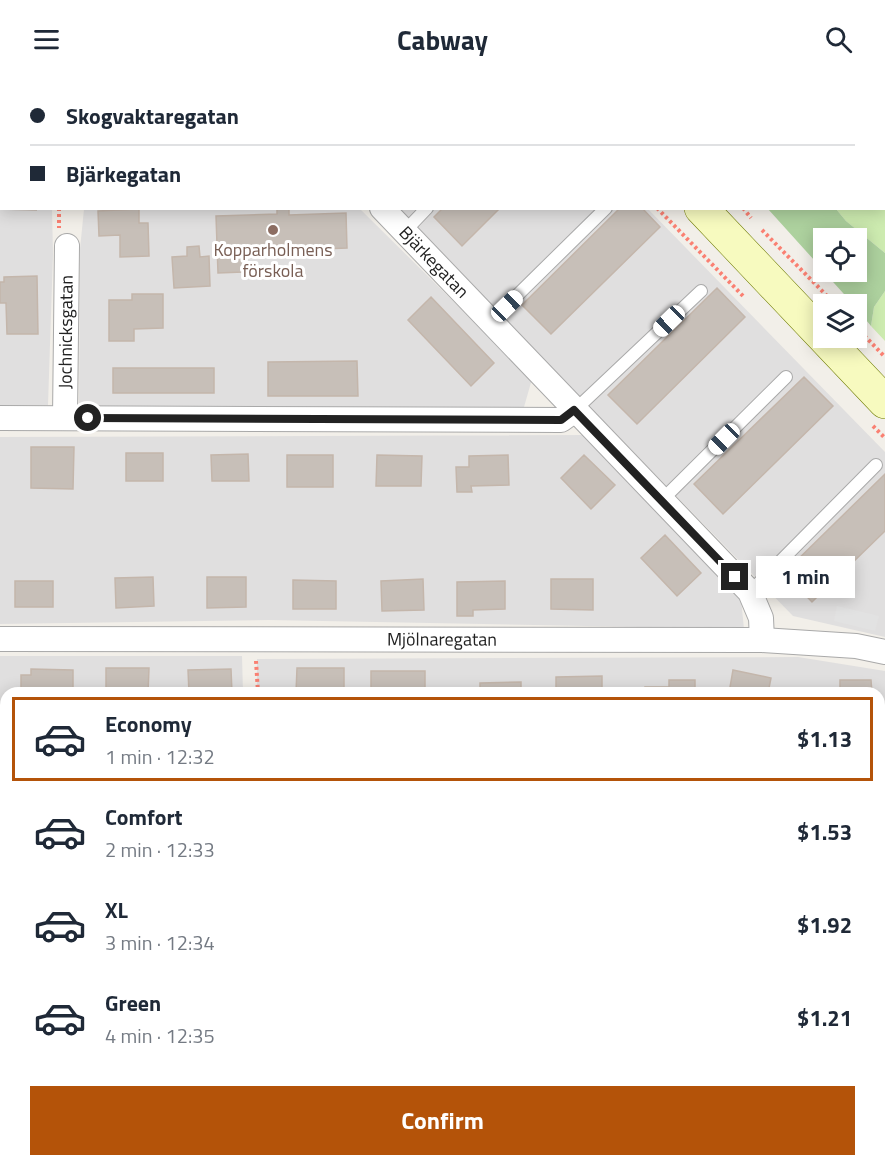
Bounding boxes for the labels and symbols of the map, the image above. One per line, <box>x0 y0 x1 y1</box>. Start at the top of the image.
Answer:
street label: Bjärkegatan <box>393 220 476 304</box>
marker: Kopparholmens förskola <box>266 223 280 237</box>
place label: Kopparholmens förskola <box>213 236 333 284</box>
street label: Jochnicksgatan <box>51 275 80 389</box>
car <box>488 287 526 325</box>
car <box>650 302 688 340</box>
route start <box>74 404 101 431</box>
car <box>705 420 743 458</box>
callout: 1 min <box>756 556 855 598</box>
route end <box>721 563 748 590</box>
street label: Mjölnaregatan <box>387 626 497 653</box>

